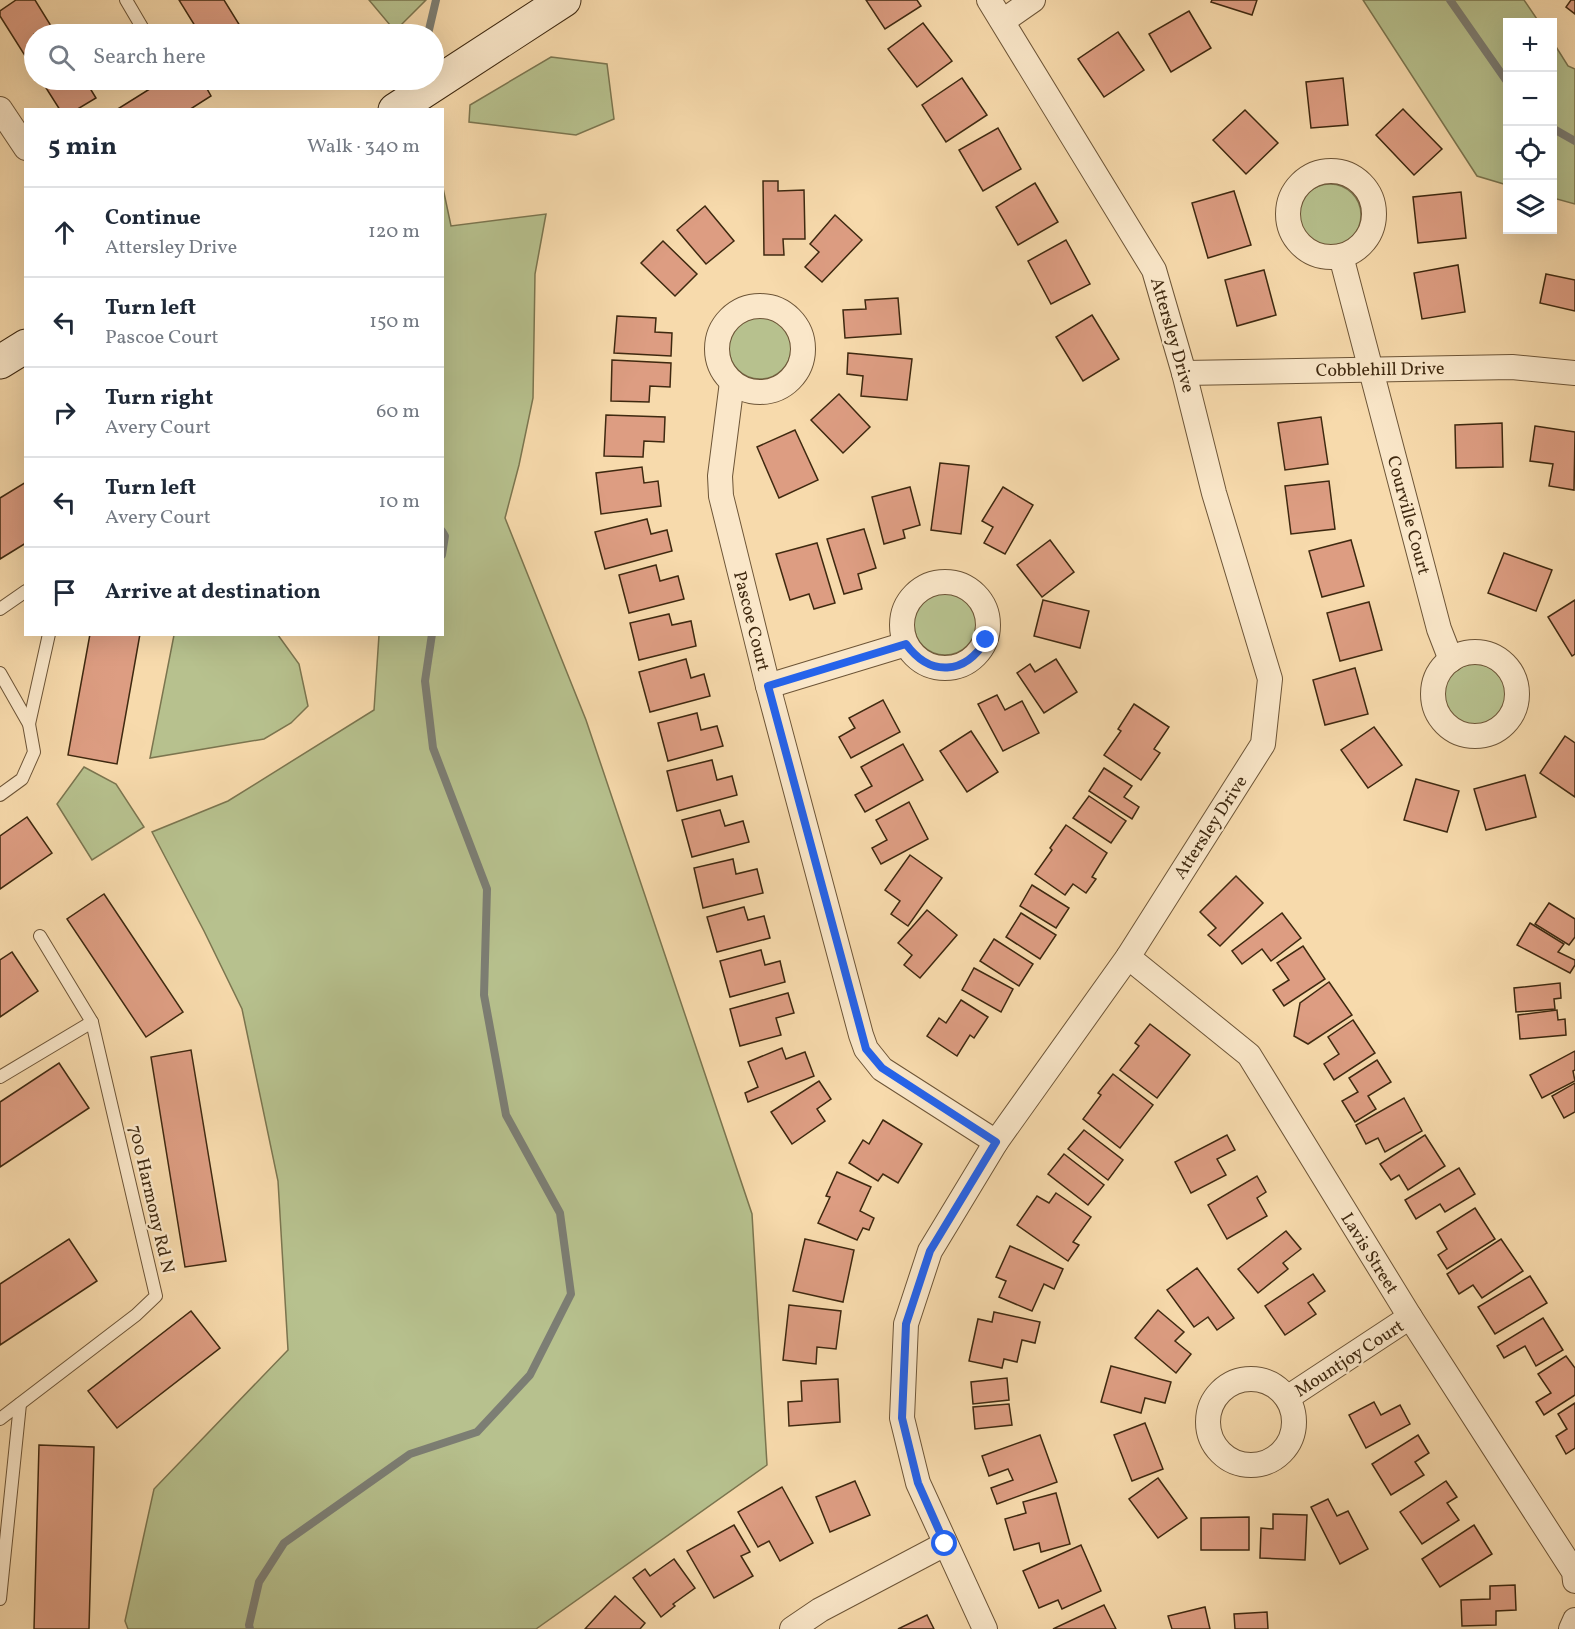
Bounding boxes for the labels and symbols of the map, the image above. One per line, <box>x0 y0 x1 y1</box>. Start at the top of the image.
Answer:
street label: Attersley Drive <box>1143 275 1200 396</box>
street label: Cobblehill Drive <box>1315 357 1445 384</box>
street label: Courville Court <box>1380 453 1435 578</box>
street label: Pascoe Court <box>726 569 775 674</box>
route end <box>972 626 998 652</box>
street label: Attersley Drive <box>1168 771 1254 885</box>
street label: 700 Harmony Rd N <box>121 1123 180 1276</box>
street label: Lavis Street <box>1334 1208 1404 1299</box>
street label: Mountjoy Court <box>1290 1315 1409 1404</box>
route start <box>931 1530 957 1556</box>

